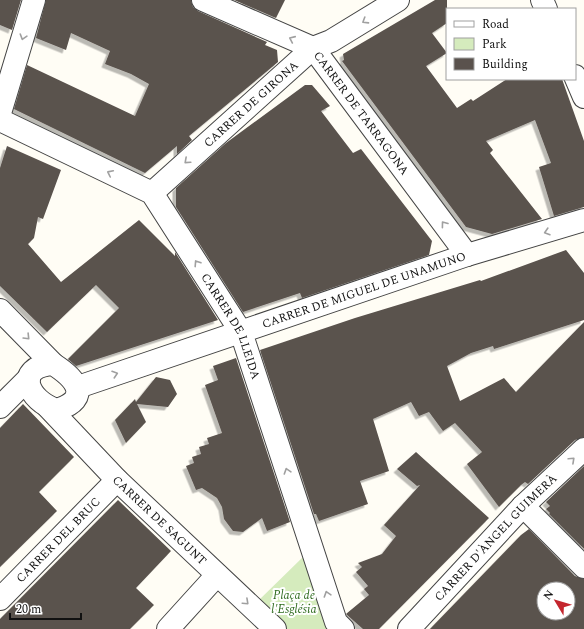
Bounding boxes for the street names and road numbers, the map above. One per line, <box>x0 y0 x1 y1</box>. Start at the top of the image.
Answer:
street label: CARRER DE TARRAGONA <box>308 47 414 179</box>
street label: CARRER DE GIRONA <box>199 56 303 152</box>
street label: CARRER DE MIGUEL DE UNAMUNO <box>260 247 469 334</box>
street label: CARRER DE LLEIDA <box>196 269 265 382</box>
street label: CARRER DE SAGUNT <box>108 471 211 570</box>
street label: CARRER D'ÀNGEL GUIMERÀ <box>432 472 560 604</box>
street label: CARRER DEL BRUC <box>12 493 105 587</box>

